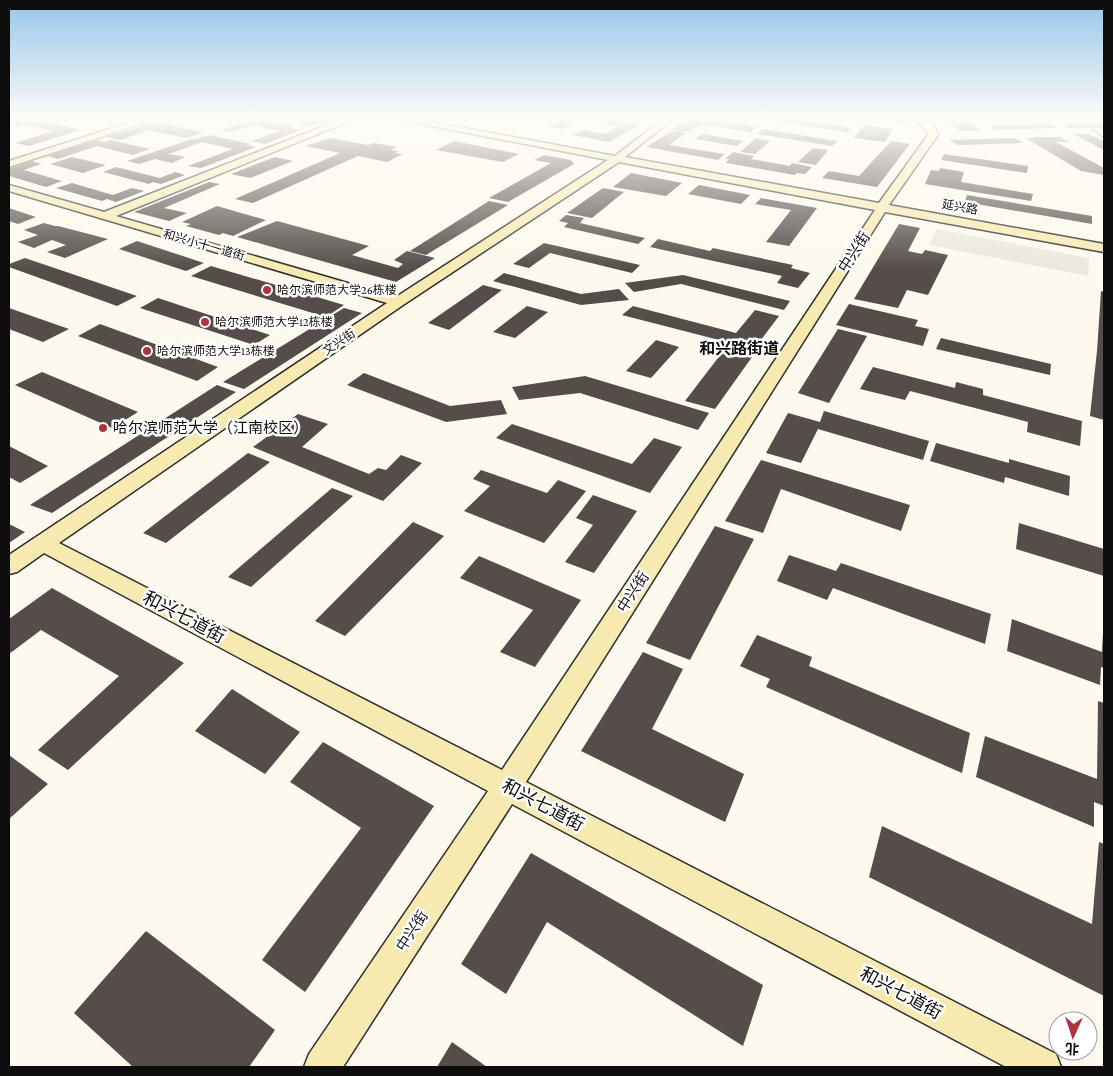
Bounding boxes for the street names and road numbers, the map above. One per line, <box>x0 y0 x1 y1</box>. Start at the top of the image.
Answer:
street label: 延兴路 <box>941 197 979 217</box>
street label: 和兴小十一道街 <box>162 227 246 263</box>
street label: 中兴街 <box>835 229 873 275</box>
street label: 文兴街 <box>320 326 358 358</box>
street label: 中兴街 <box>614 569 652 615</box>
street label: 和兴七道街 <box>140 587 228 647</box>
street label: 和兴七道街 <box>499 775 587 835</box>
street label: 中兴街 <box>393 908 431 954</box>
street label: 和兴七道街 <box>857 963 945 1023</box>

